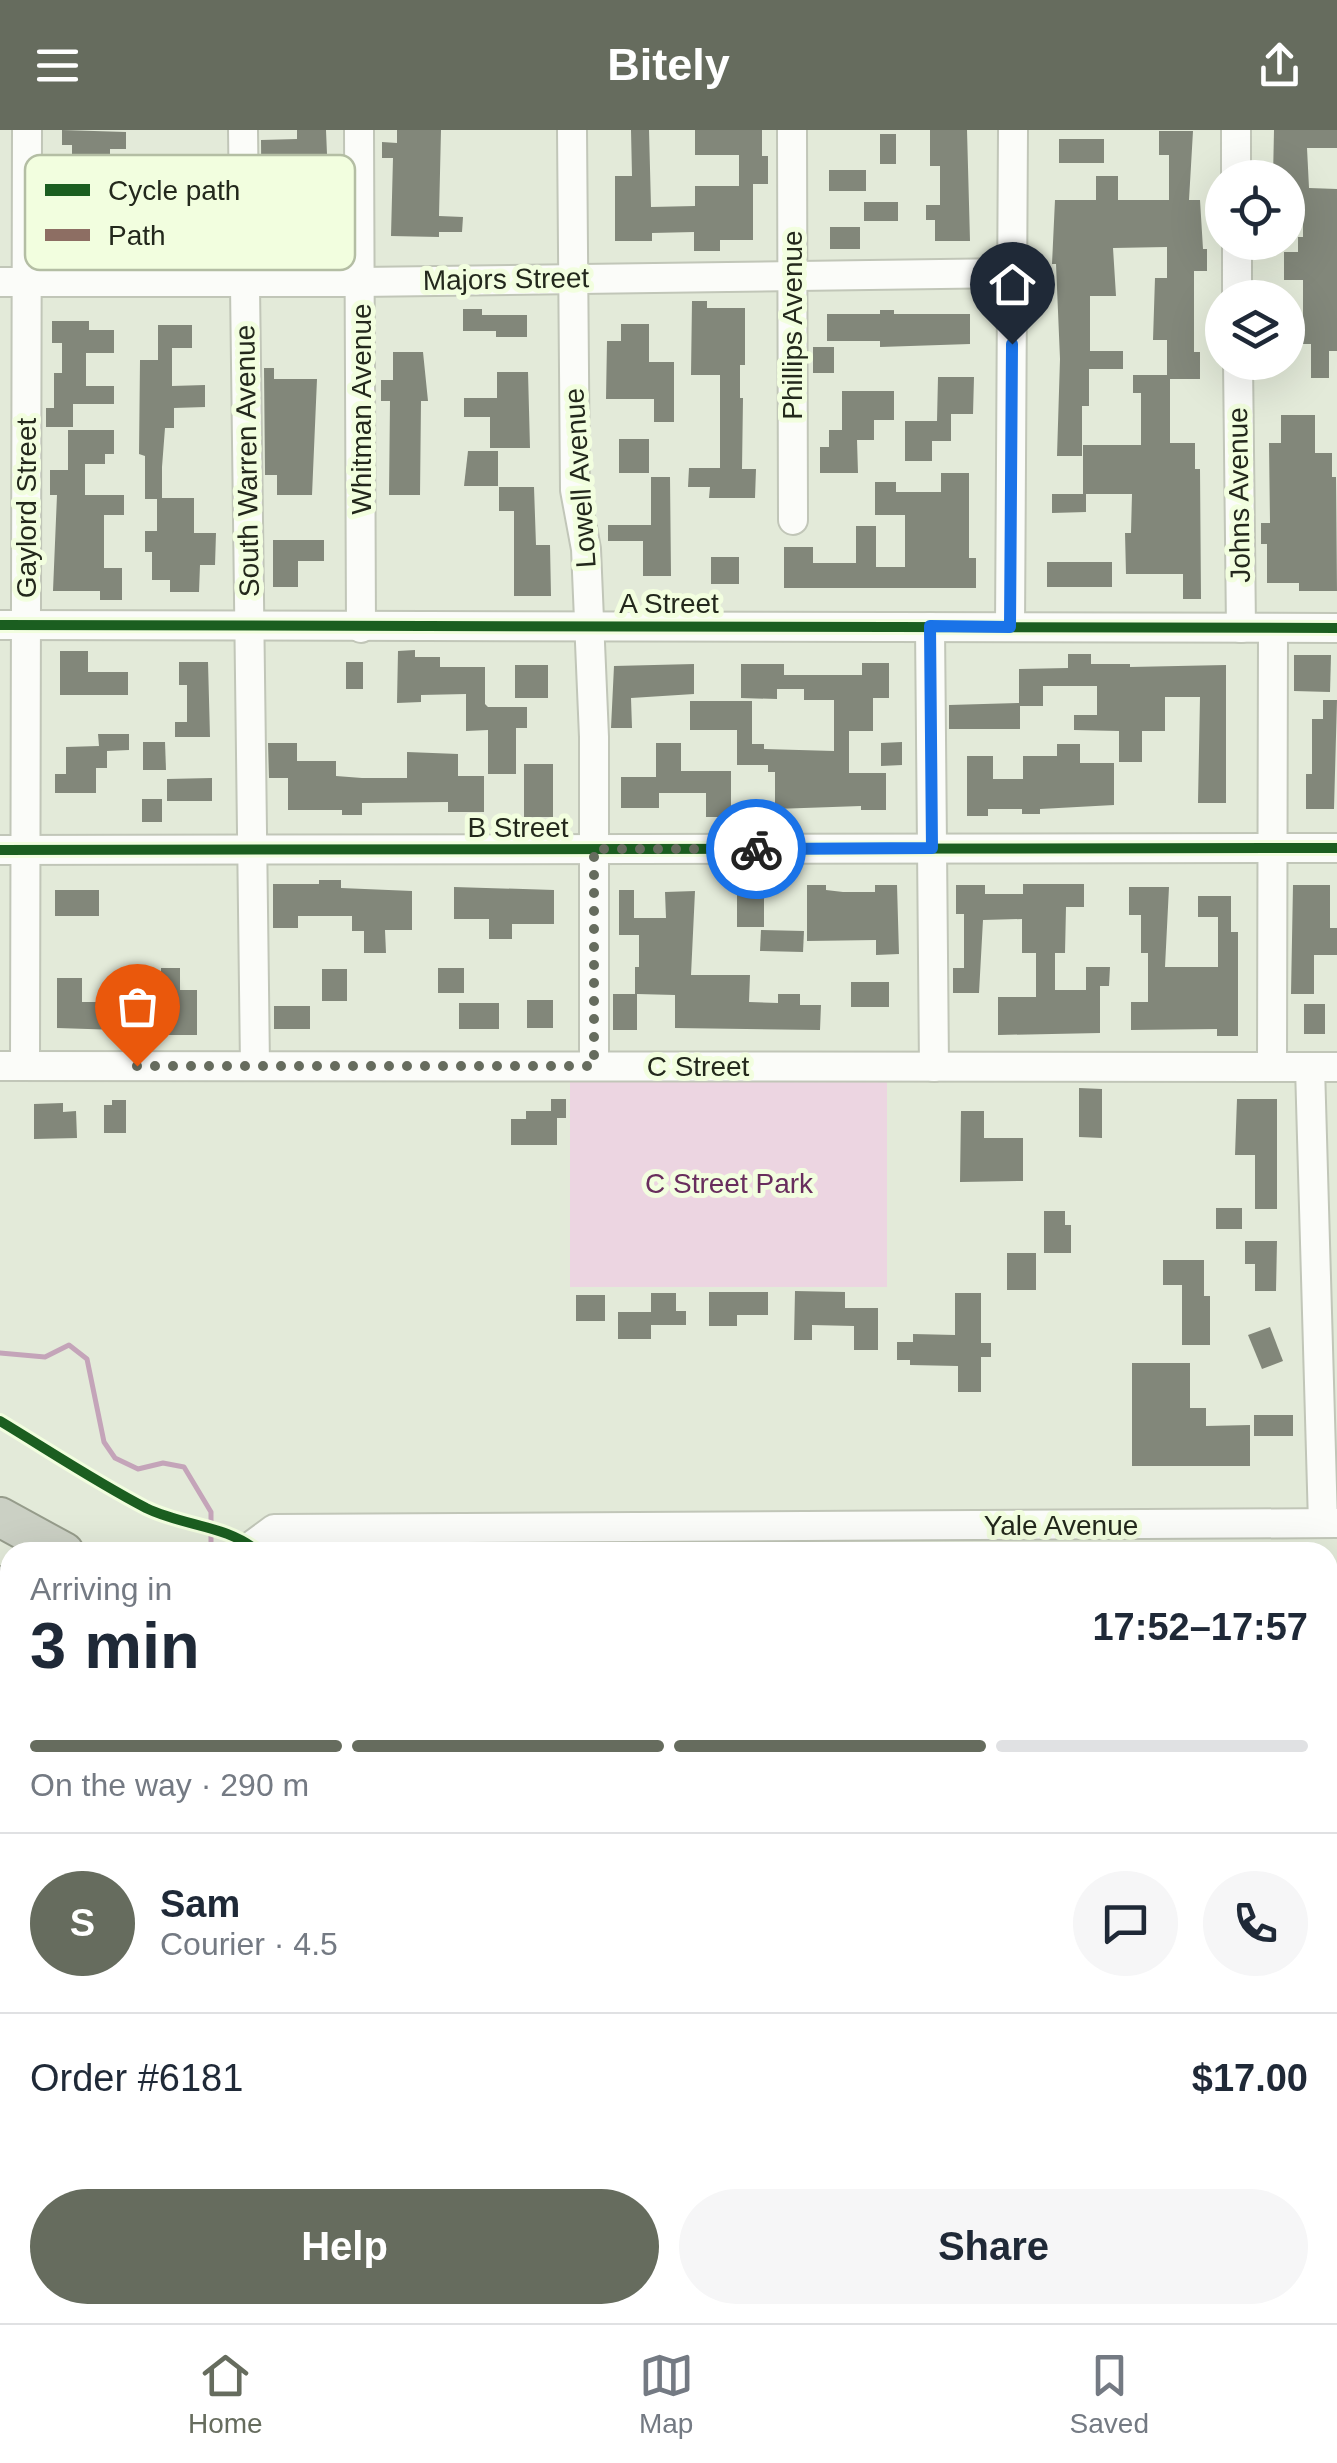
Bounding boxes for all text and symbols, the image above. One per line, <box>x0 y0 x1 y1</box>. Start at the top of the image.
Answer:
icon: menu <box>30 38 85 93</box>
icon: share <box>1252 38 1307 93</box>
text: Bitely <box>607 39 730 90</box>
legend <box>25 155 355 270</box>
map controls <box>1205 160 1305 380</box>
button: locate <box>1205 160 1305 260</box>
text: Cycle path <box>108 175 240 206</box>
text: Path <box>108 220 166 251</box>
street label: Phillips Avenue <box>777 230 808 420</box>
pin <box>970 242 1055 345</box>
icon: home <box>985 257 1040 312</box>
street label: Majors Street <box>422 262 590 296</box>
button: layers <box>1205 280 1305 380</box>
street label: Whitman Avenue <box>346 303 377 515</box>
street label: South Warren Avenue <box>229 325 265 597</box>
street label: Lowell Avenue <box>558 387 602 569</box>
street label: Johns Avenue <box>1222 407 1256 583</box>
street label: Gaylord Street <box>11 418 42 598</box>
street label: A Street <box>619 588 719 619</box>
courier <box>706 799 806 899</box>
street label: B Street <box>467 812 569 843</box>
icon: bike <box>729 822 784 877</box>
pin <box>95 964 180 1067</box>
icon: bag <box>110 979 165 1034</box>
street label: C Street <box>647 1051 750 1082</box>
park label: C Street Park <box>645 1168 814 1199</box>
street label: Yale Avenue <box>984 1510 1138 1541</box>
text: Arriving in <box>30 1571 172 1607</box>
text: 17:52–17:57 <box>1092 1606 1308 1648</box>
text: 3 min <box>30 1609 200 1682</box>
text: On the way · 290 m <box>30 1767 309 1803</box>
button: chat <box>1073 1871 1178 1976</box>
button: phone <box>1203 1871 1308 1976</box>
text: Sam <box>160 1883 240 1925</box>
text: S <box>70 1902 95 1944</box>
text: Courier · 4.5 <box>160 1926 338 1962</box>
text: Order #6181 <box>30 2057 243 2099</box>
text: $17.00 <box>1192 2057 1308 2099</box>
button: Help <box>30 2189 659 2304</box>
button: Share <box>679 2189 1308 2304</box>
tab: Home <box>188 2348 263 2440</box>
tab: Map <box>639 2348 694 2440</box>
tab: Saved <box>1070 2348 1149 2440</box>

